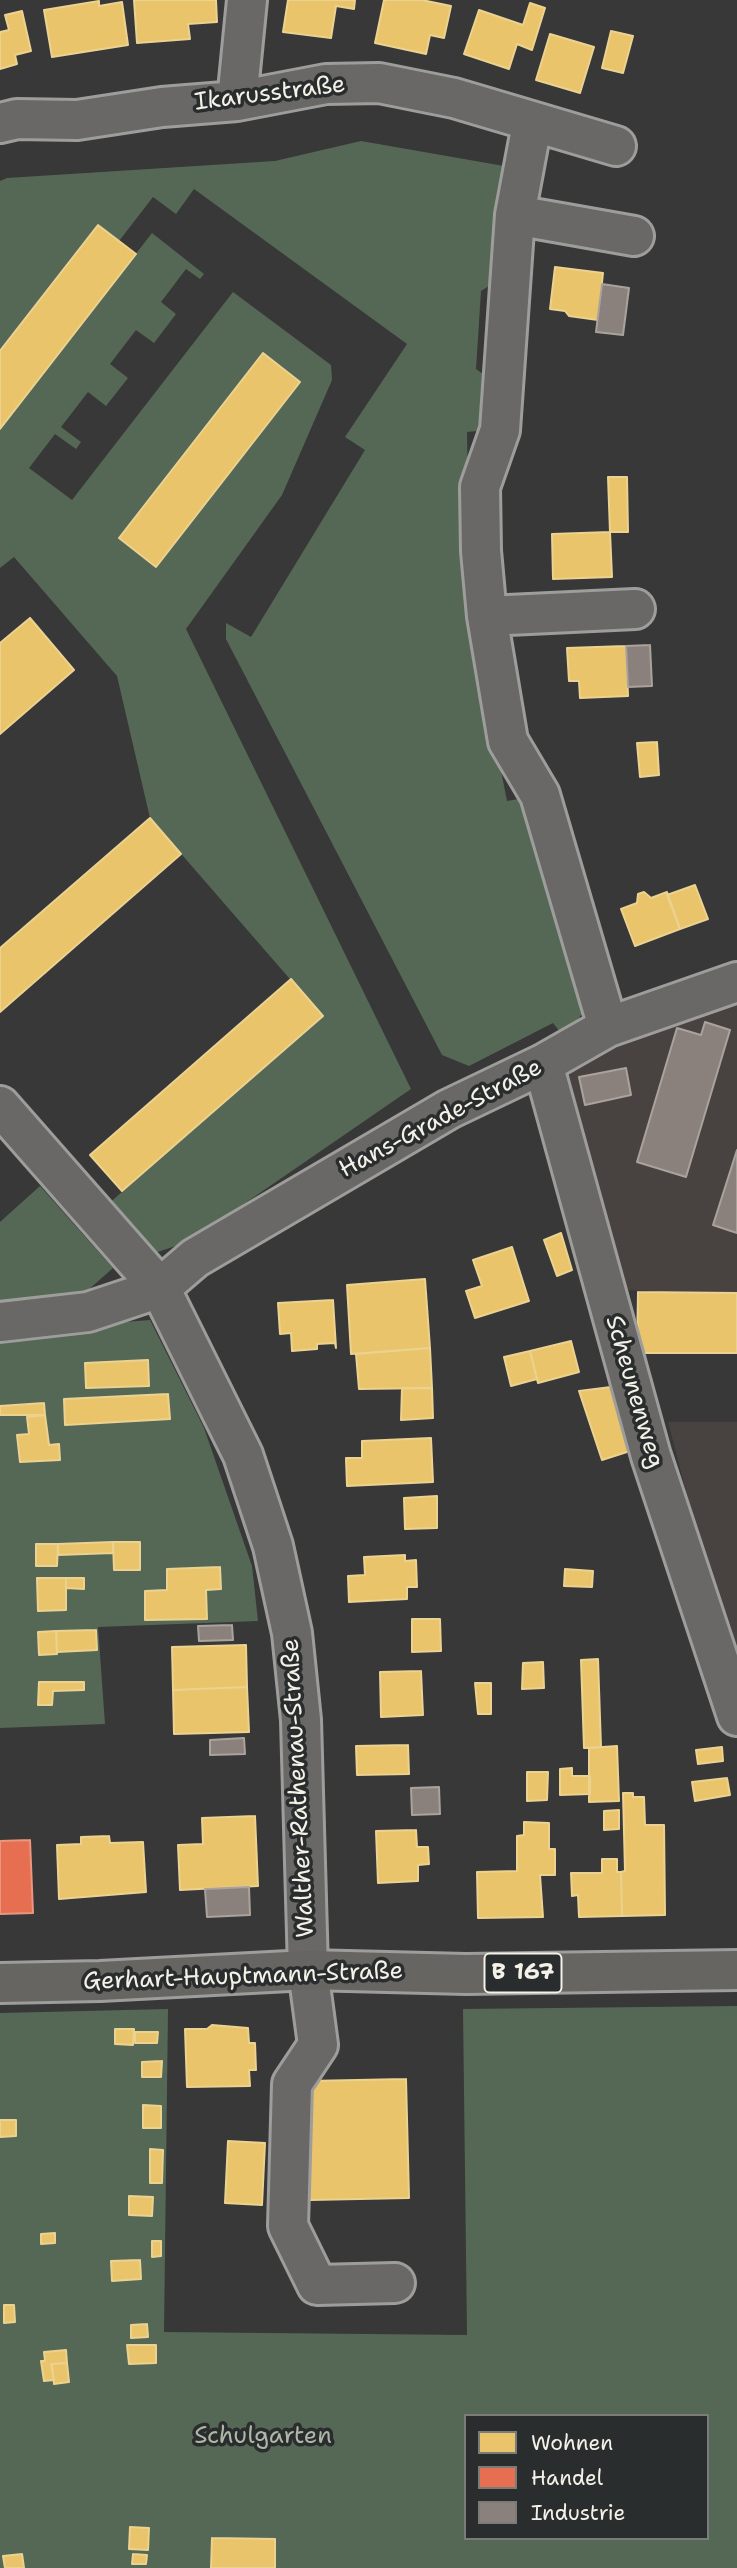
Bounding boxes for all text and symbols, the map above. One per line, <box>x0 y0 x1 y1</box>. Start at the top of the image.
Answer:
street label: Ikarusstraße <box>193 70 347 118</box>
street label: Hans-Grade-Straße <box>335 1053 547 1185</box>
street label: Scheunenweg <box>598 1312 670 1472</box>
street label: Walther-Rathenau-Straße <box>277 1638 321 1938</box>
road number: B 167 <box>484 1954 562 1992</box>
street label: Gerhart-Hauptmann-Straße <box>82 1957 404 1997</box>
legend <box>464 2414 709 2540</box>
park label: Schulgarten <box>194 2423 332 2451</box>
text: Wohnen <box>531 2429 613 2457</box>
text: Handel <box>531 2464 603 2492</box>
text: Industrie <box>531 2499 625 2527</box>

